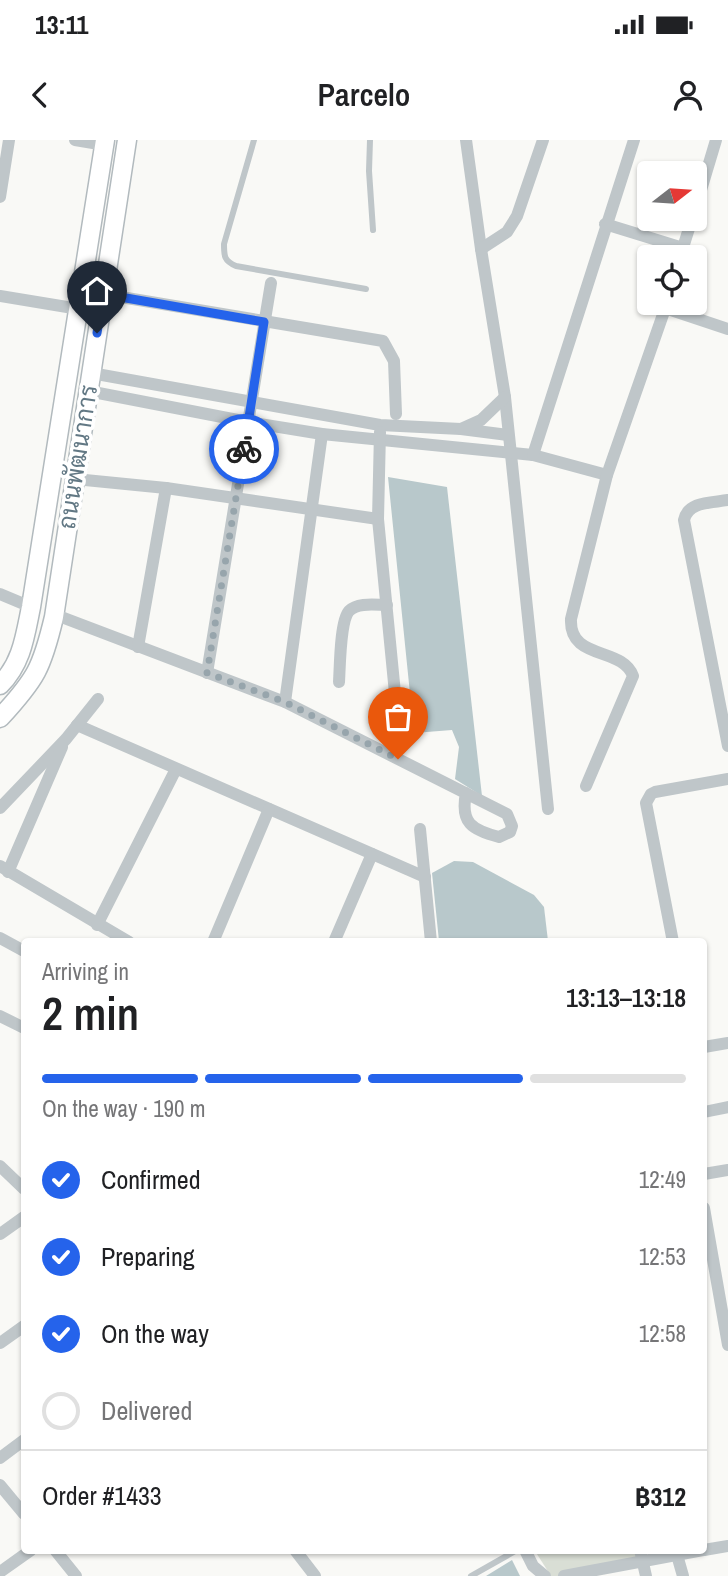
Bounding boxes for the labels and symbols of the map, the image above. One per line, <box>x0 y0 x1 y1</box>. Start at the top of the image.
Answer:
north arrow <box>637 161 707 231</box>
pin <box>67 261 127 333</box>
street label: ถนนพัฒนาการ <box>50 382 104 531</box>
courier <box>209 414 279 484</box>
pin <box>368 687 428 759</box>

